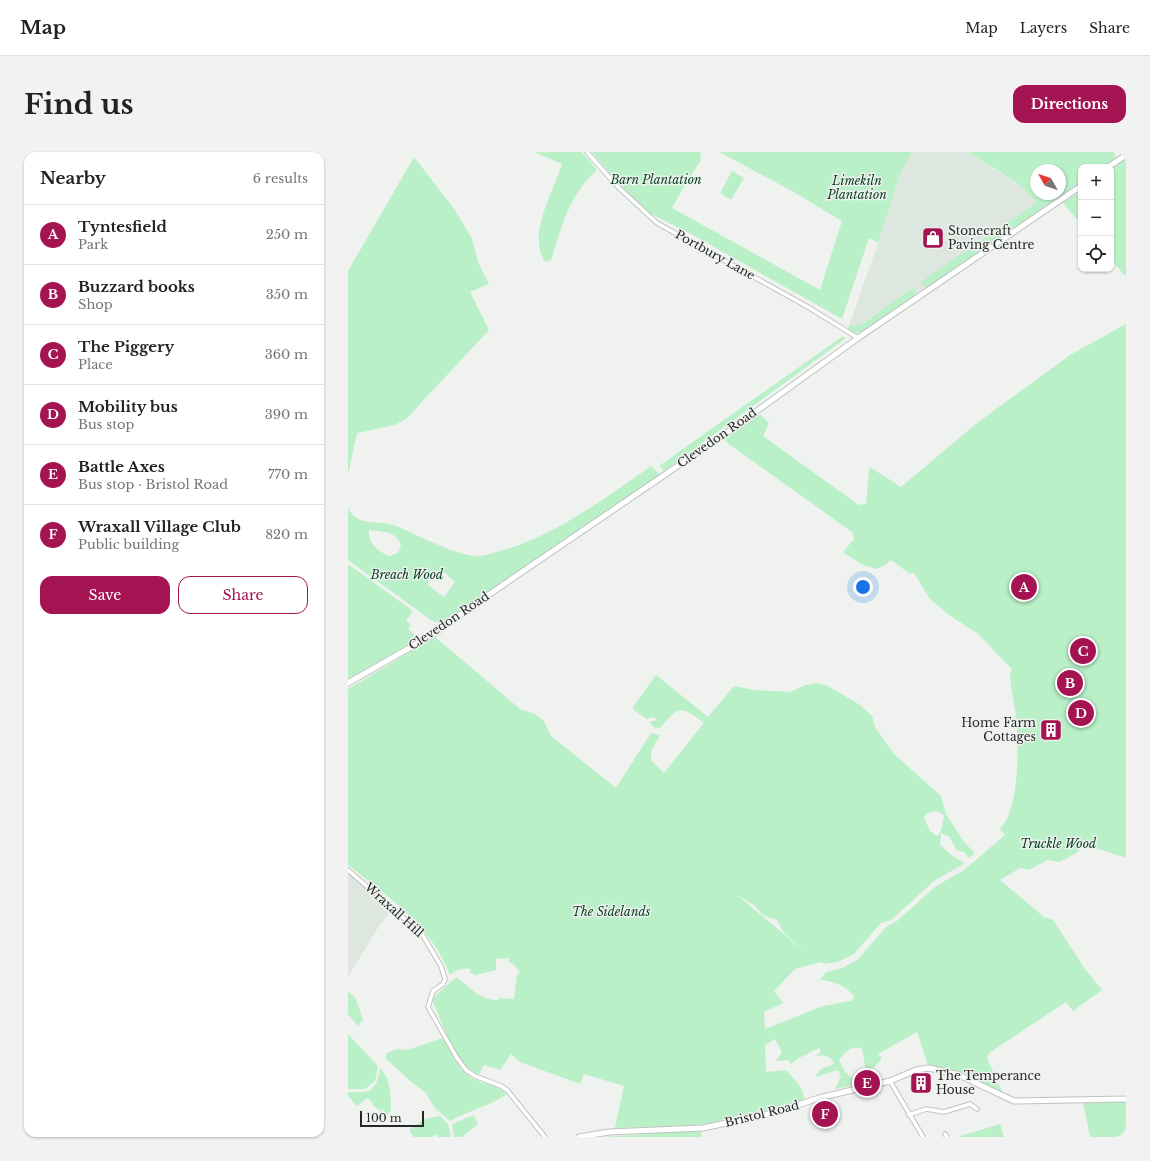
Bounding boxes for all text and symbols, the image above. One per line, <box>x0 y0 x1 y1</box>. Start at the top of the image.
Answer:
text: Map <box>20 16 66 39</box>
text: Map <box>965 19 998 37</box>
text: Layers <box>1020 19 1067 37</box>
text: Share <box>1089 19 1130 37</box>
button: Directions <box>1013 85 1126 123</box>
text: Find us <box>24 87 134 122</box>
north arrow <box>1030 164 1066 200</box>
map controls <box>1078 164 1114 272</box>
button: + <box>1078 164 1114 200</box>
text: Nearby <box>40 168 106 189</box>
text: 6 results <box>253 170 308 187</box>
park label: Barn Plantation <box>609 172 702 187</box>
park label: Limekiln Plantation <box>826 173 887 202</box>
button: − <box>1078 200 1114 236</box>
text: Tyntesfield <box>78 217 167 236</box>
place label: Stonecraft Paving Centre <box>948 223 1035 252</box>
shop icon: Stonecraft Paving Centre <box>920 225 946 251</box>
text: A <box>48 226 58 243</box>
text: 250 m <box>266 226 308 243</box>
street label: Portbury Lane <box>673 226 758 283</box>
text: Park <box>78 236 108 253</box>
button: locate <box>1078 236 1114 272</box>
text: Buzzard books <box>78 277 195 296</box>
text: B <box>48 286 58 303</box>
text: 350 m <box>266 286 308 303</box>
text: Shop <box>78 296 113 313</box>
text: The Piggery <box>78 337 174 356</box>
text: C <box>48 346 58 363</box>
text: 360 m <box>265 346 308 363</box>
text: Place <box>78 356 113 373</box>
text: Mobility bus <box>78 397 178 416</box>
street label: Clevedon Road <box>674 405 759 471</box>
text: D <box>47 406 59 423</box>
text: 390 m <box>265 406 308 423</box>
text: Bus stop <box>78 416 134 433</box>
text: Battle Axes <box>78 457 165 476</box>
text: E <box>48 466 58 483</box>
text: 770 m <box>268 466 308 483</box>
text: Bus stop · Bristol Road <box>78 476 228 493</box>
text: Wraxall Village Club <box>78 517 241 536</box>
text: F <box>49 526 57 543</box>
text: 820 m <box>265 526 308 543</box>
text: Public building <box>78 536 179 553</box>
park label: Breach Wood <box>370 567 444 582</box>
pin: A <box>1011 572 1037 602</box>
button: Save <box>40 576 170 614</box>
button: Share <box>178 576 308 614</box>
your location <box>853 577 873 597</box>
street label: Clevedon Road <box>406 588 492 653</box>
pin: C <box>1070 636 1096 666</box>
pin: B <box>1057 668 1083 698</box>
pin: D <box>1068 698 1094 728</box>
place label: Home Farm Cottages <box>961 715 1036 744</box>
building icon: Home Farm Cottages <box>1038 717 1064 743</box>
park label: Truckle Wood <box>1020 836 1097 851</box>
street label: Wraxall Hill <box>361 879 427 940</box>
park label: The Sidelands <box>572 904 651 919</box>
pin: E <box>854 1068 880 1098</box>
place label: The Temperance House <box>936 1068 1041 1097</box>
building icon: The Temperance House <box>908 1070 934 1096</box>
street label: Bristol Road <box>723 1097 801 1130</box>
pin: F <box>812 1099 838 1129</box>
scale bar <box>360 1109 424 1128</box>
text: 100 m <box>366 1111 402 1125</box>

